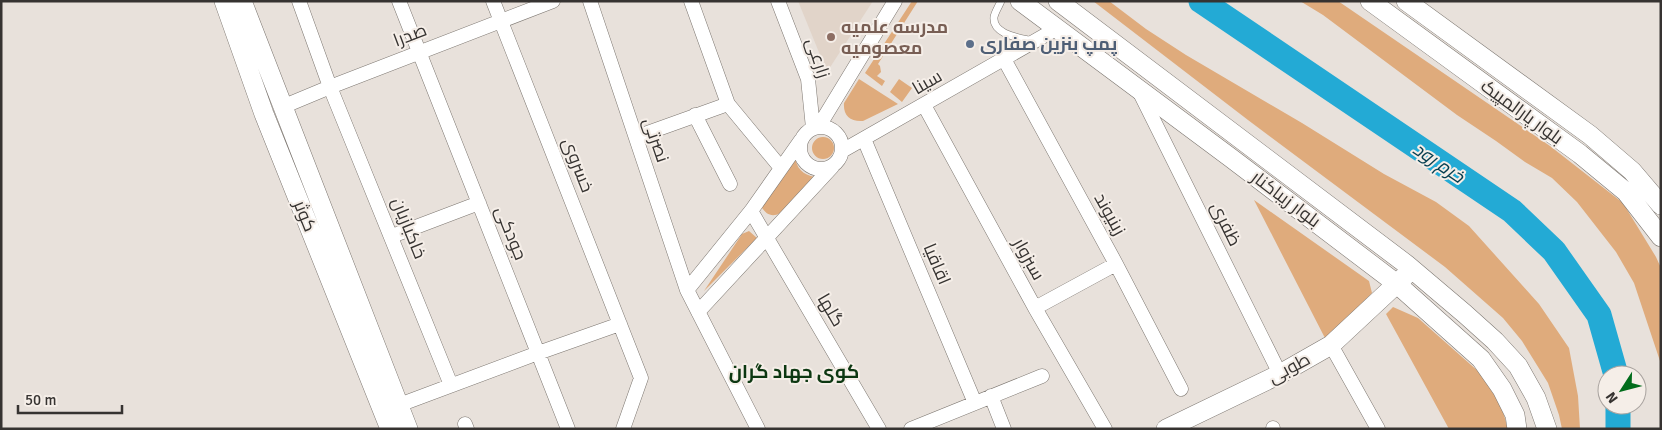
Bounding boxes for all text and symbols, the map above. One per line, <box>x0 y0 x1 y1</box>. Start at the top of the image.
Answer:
place label: مدرسه علمیه معصومیه <box>841 16 948 59</box>
street label: صدرا <box>390 19 430 51</box>
marker: مدرسه علمیه معصومیه <box>825 31 837 43</box>
place label: پمپ بنزین صفاری <box>980 33 1118 56</box>
street label: زارعی <box>801 35 835 81</box>
marker: پمپ بنزین صفاری <box>964 38 976 50</box>
street label: سینا <box>908 65 946 99</box>
street label: بلوار پارالمپیک <box>1476 75 1567 150</box>
street label: نصرتی <box>638 115 674 165</box>
street label: خسروی <box>558 135 598 195</box>
water label: خرم رود <box>1408 137 1470 190</box>
street label: بلوار زیباکنار <box>1246 165 1325 232</box>
street label: زینیوند <box>1089 189 1131 239</box>
street label: خاکبازیان <box>387 194 431 262</box>
street label: کوثر <box>288 196 321 235</box>
street label: ظفری <box>1206 198 1246 250</box>
street label: جودکی <box>490 203 532 263</box>
street label: سبزوار <box>1008 233 1050 284</box>
street label: اقاقیا <box>919 240 955 288</box>
street label: گلها <box>813 289 849 331</box>
street label: طوبی <box>1264 348 1314 388</box>
district label: کوی جهاد گران <box>729 360 859 384</box>
north arrow <box>1597 365 1647 415</box>
scale bar <box>18 382 121 414</box>
text: N <box>1602 388 1622 406</box>
text: 50 m <box>25 391 56 409</box>

